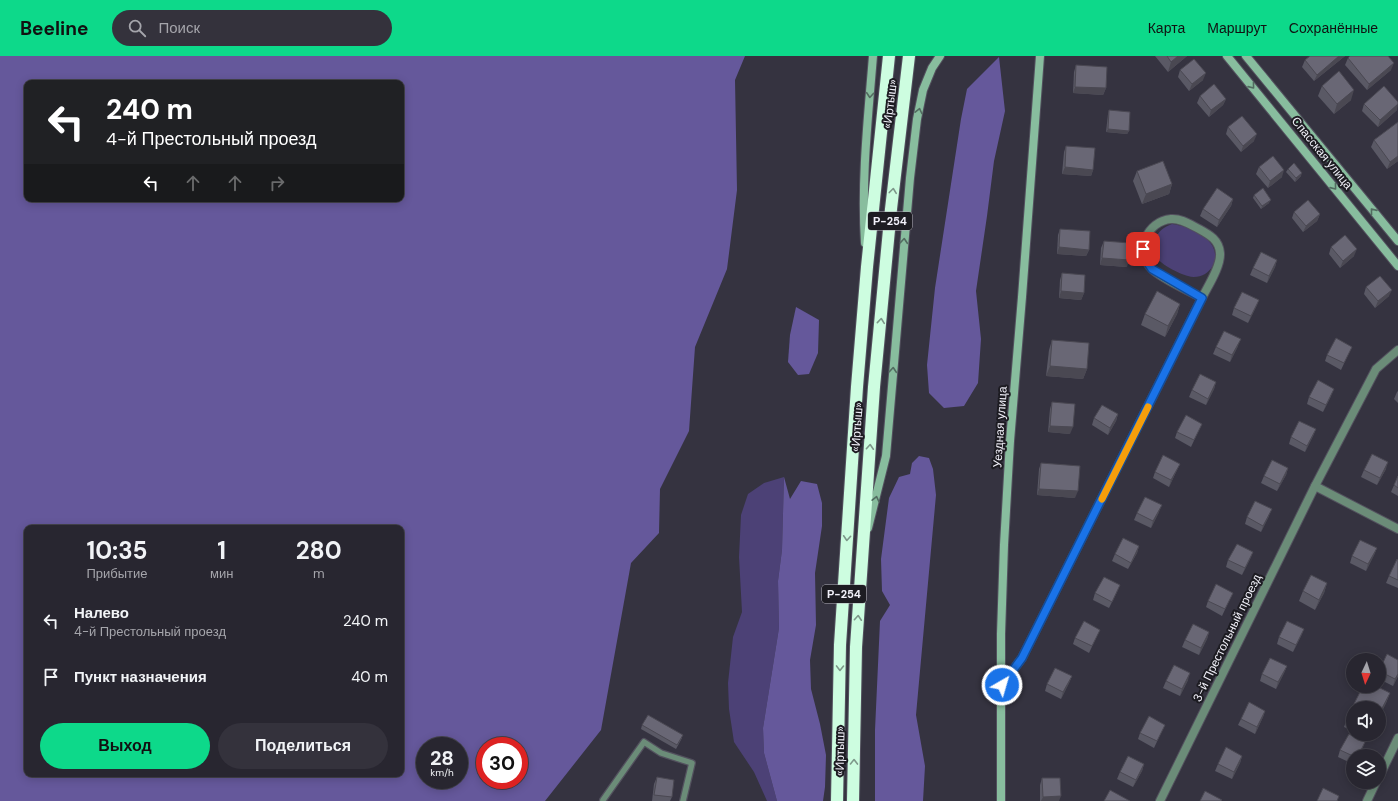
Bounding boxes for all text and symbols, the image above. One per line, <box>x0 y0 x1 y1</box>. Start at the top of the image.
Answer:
search box <box>112 10 392 46</box>
text: Beeline <box>20 16 88 41</box>
icon: search <box>126 17 148 39</box>
text: Поиск <box>158 18 200 38</box>
text: Карта <box>1148 19 1185 37</box>
text: Маршрут <box>1207 19 1267 37</box>
text: Сохранённые <box>1289 19 1378 37</box>
street label: «Иртыш» <box>879 78 901 130</box>
one-way arrow <box>1247 82 1254 89</box>
text: 240 m <box>106 91 193 128</box>
one-way arrow <box>866 92 875 98</box>
icon: left <box>40 96 92 148</box>
one-way arrow <box>914 108 922 115</box>
street label: Спасская улица <box>1288 113 1356 193</box>
text: 4-й Престольный проезд <box>106 127 316 151</box>
icon: left <box>140 172 162 194</box>
icon: ahead <box>182 172 204 194</box>
icon: ahead <box>224 172 246 194</box>
icon: right <box>266 172 288 194</box>
one-way arrow <box>1329 183 1336 190</box>
one-way arrow <box>889 188 898 194</box>
one-way arrow <box>1371 208 1378 216</box>
road number: Р-254 <box>868 212 912 230</box>
pin <box>1126 232 1160 266</box>
one-way arrow <box>900 238 909 244</box>
icon: arrive <box>1132 238 1154 260</box>
one-way arrow <box>876 318 885 324</box>
one-way arrow <box>889 367 898 373</box>
street label: Уездная улица <box>989 385 1011 468</box>
street label: «Иртыш» <box>847 402 867 452</box>
one-way arrow <box>865 443 874 450</box>
one-way arrow <box>871 495 879 502</box>
text: 10:35 <box>86 535 148 566</box>
text: 1 <box>217 535 226 566</box>
text: 280 <box>296 535 342 566</box>
one-way arrow <box>843 535 852 541</box>
text: Прибытие <box>86 565 148 582</box>
text: мин <box>210 565 233 582</box>
text: m <box>313 565 324 582</box>
street label: 3-й Престольный проезд <box>1189 572 1265 704</box>
road number: Р-254 <box>822 585 866 603</box>
text: Налево <box>74 603 129 623</box>
icon: left <box>40 610 62 632</box>
text: 240 m <box>343 611 388 631</box>
one-way arrow <box>853 615 862 621</box>
text: 4-й Престольный проезд <box>74 623 226 640</box>
north arrow <box>1346 653 1386 693</box>
map controls <box>1346 653 1386 789</box>
position arrow <box>981 664 1023 706</box>
one-way arrow <box>836 665 844 671</box>
icon: arrive <box>40 666 62 688</box>
text: Пункт назначения <box>74 667 207 687</box>
text: 40 m <box>351 667 388 687</box>
button: sound <box>1346 701 1386 741</box>
button: Выход <box>40 723 210 769</box>
button: Поделиться <box>218 723 388 769</box>
street label: «Иртыш» <box>832 726 848 776</box>
speed limit sign: 30 <box>476 737 528 789</box>
text: 28 <box>430 745 454 771</box>
button: layers <box>1346 749 1386 789</box>
one-way arrow <box>849 759 858 765</box>
text: km/h <box>430 766 454 779</box>

